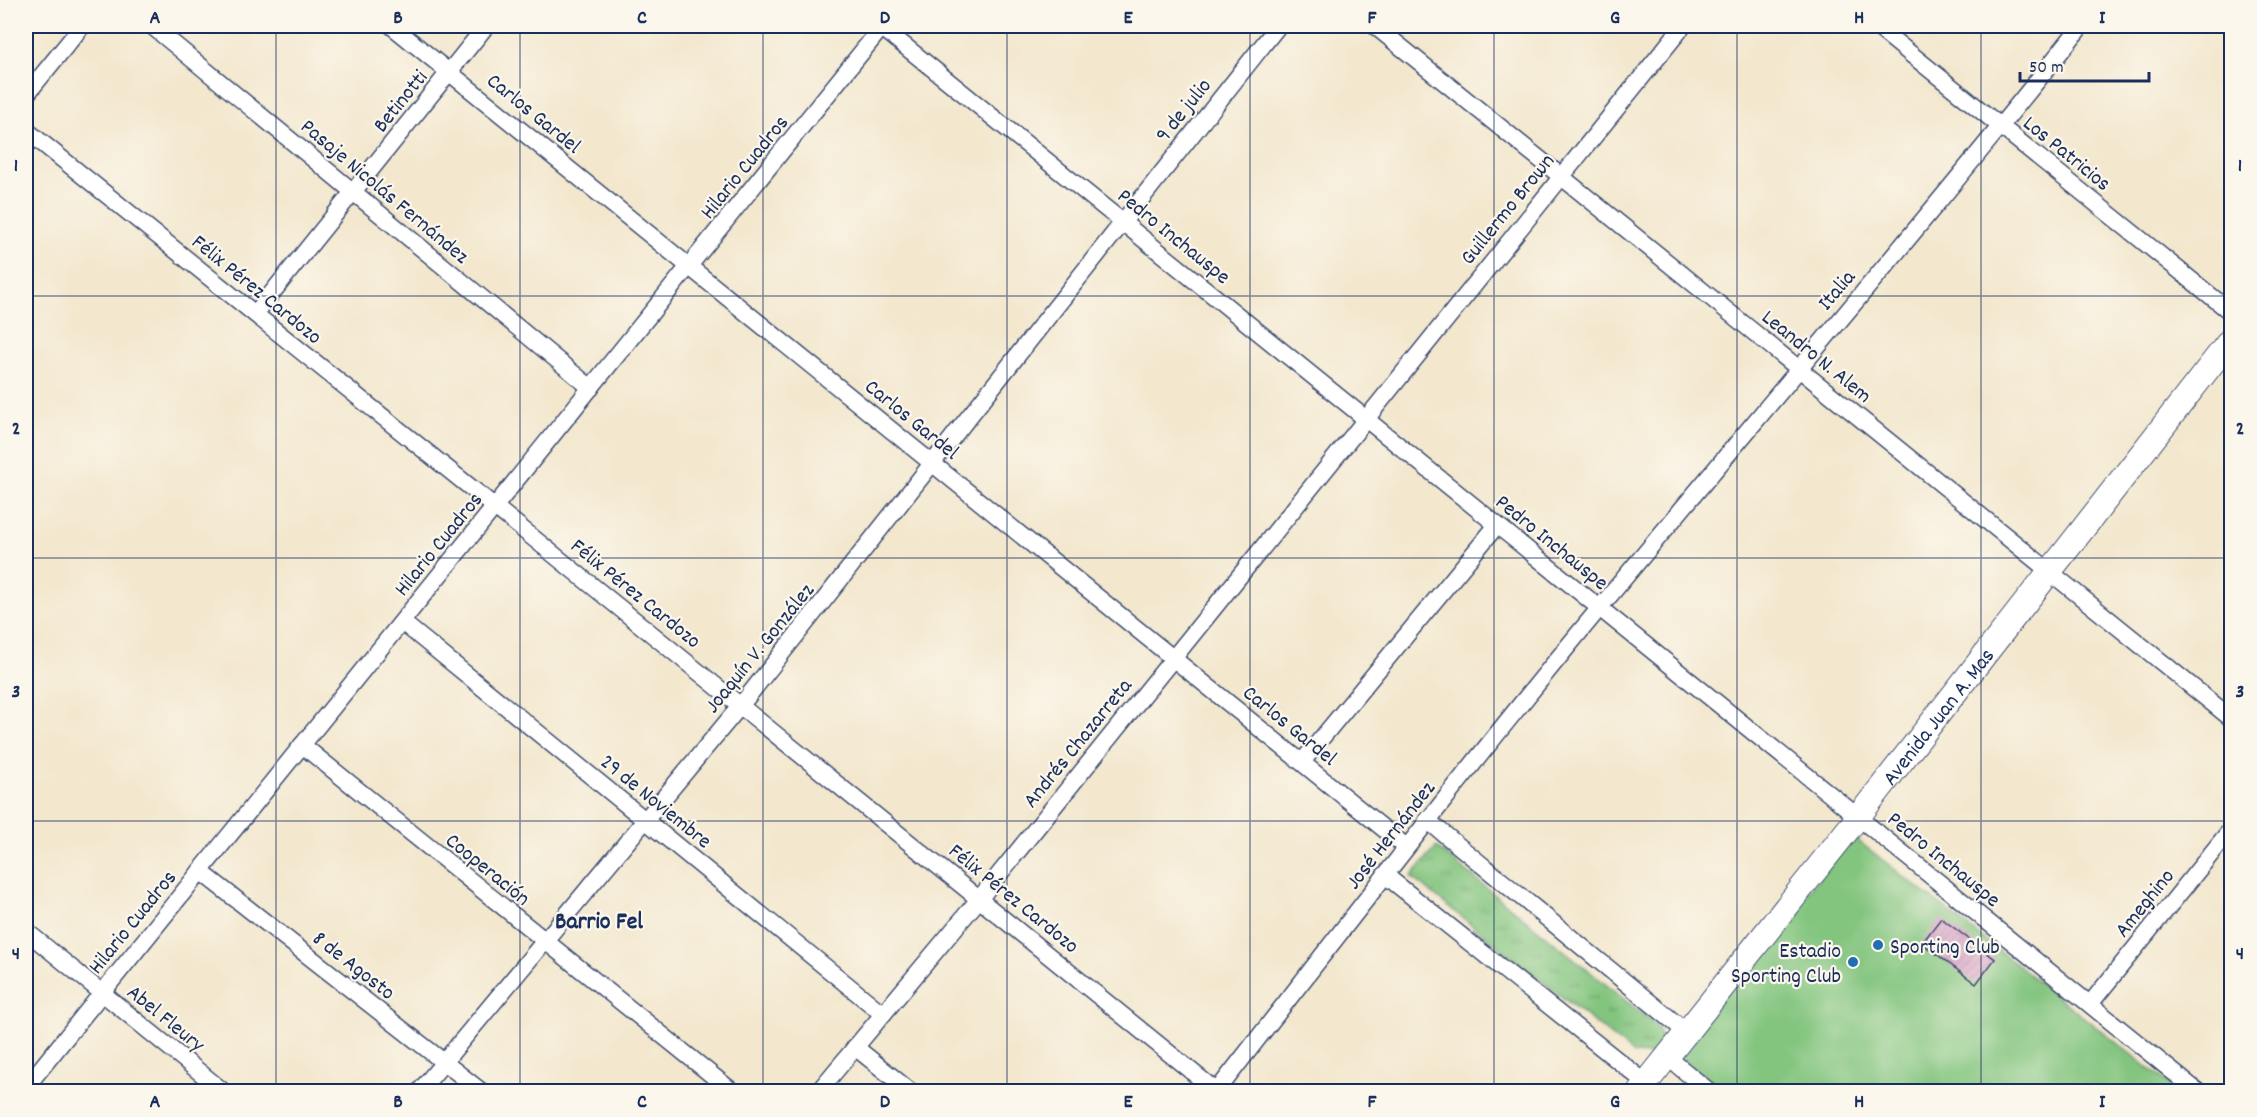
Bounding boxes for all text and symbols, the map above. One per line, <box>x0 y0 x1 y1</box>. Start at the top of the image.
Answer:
text: A <box>150 5 161 33</box>
text: B <box>393 5 403 33</box>
text: C <box>637 5 647 33</box>
text: D <box>880 5 891 33</box>
text: E <box>1123 5 1133 33</box>
text: F <box>1368 5 1378 33</box>
text: G <box>1610 5 1620 33</box>
text: H <box>1854 5 1864 33</box>
text: I <box>2099 5 2106 33</box>
scale bar <box>2020 45 2149 83</box>
text: 50 m <box>2029 56 2064 81</box>
street label: Betinotti <box>367 64 437 140</box>
street label: Carlos Gardel <box>479 67 587 162</box>
street label: 9 de julio <box>1149 73 1220 150</box>
street label: Hilario Cuadros <box>694 109 797 227</box>
street label: Los Patricios <box>2015 109 2117 200</box>
street label: Pasaje Nicolás Fernández <box>293 113 475 273</box>
street label: Guillermo Brown <box>1454 148 1563 273</box>
text: 1 <box>14 153 18 181</box>
text: 1 <box>2238 153 2242 181</box>
street label: Pedro Inchauspe <box>1110 182 1236 293</box>
street label: Félix Pérez Cardozo <box>184 228 328 353</box>
street label: Italia <box>1811 264 1864 318</box>
street label: Leandro N. Alem <box>1754 303 1878 412</box>
street label: Carlos Gardel <box>857 373 965 468</box>
text: 2 <box>12 416 20 444</box>
text: 2 <box>2236 416 2244 444</box>
street label: Hilario Cuadros <box>388 486 491 604</box>
street label: Pedro Inchauspe <box>1488 488 1614 599</box>
street label: Félix Pérez Cardozo <box>563 532 707 657</box>
street label: Joaquín V. González <box>698 577 823 721</box>
street label: Avenida Juan A. Mas <box>1876 643 2003 793</box>
street label: Andrés Chazarreta <box>1017 672 1141 816</box>
text: 3 <box>12 679 20 707</box>
street label: Carlos Gardel <box>1235 679 1343 774</box>
text: 3 <box>2236 679 2244 707</box>
street label: 29 de Noviembre <box>592 748 717 857</box>
street label: José Hernández <box>1339 775 1444 897</box>
street label: Pedro Inchauspe <box>1880 805 2006 916</box>
street label: Cooperación <box>438 827 536 915</box>
street label: Félix Pérez Cardozo <box>941 837 1085 962</box>
street label: Ameghino <box>2108 863 2183 945</box>
street label: Hilario Cuadros <box>82 864 185 982</box>
district label: Barrio Fel <box>555 906 643 940</box>
street label: 8 de Agosto <box>305 925 401 1009</box>
place label: Sporting Club <box>1890 933 2000 964</box>
place label: Estadio Sporting Club <box>1731 937 1841 993</box>
marker: Sporting Club <box>1871 938 1885 952</box>
text: 4 <box>12 941 20 969</box>
text: 4 <box>2236 941 2244 969</box>
marker: Estadio Sporting Club <box>1846 955 1860 969</box>
street label: Abel Fleury <box>119 978 211 1062</box>
text: A <box>150 1089 161 1117</box>
text: B <box>393 1089 403 1117</box>
text: C <box>637 1089 647 1117</box>
text: D <box>880 1089 891 1117</box>
text: E <box>1123 1089 1133 1117</box>
text: F <box>1368 1089 1378 1117</box>
text: G <box>1610 1089 1620 1117</box>
text: H <box>1854 1089 1864 1117</box>
text: I <box>2099 1089 2106 1117</box>

